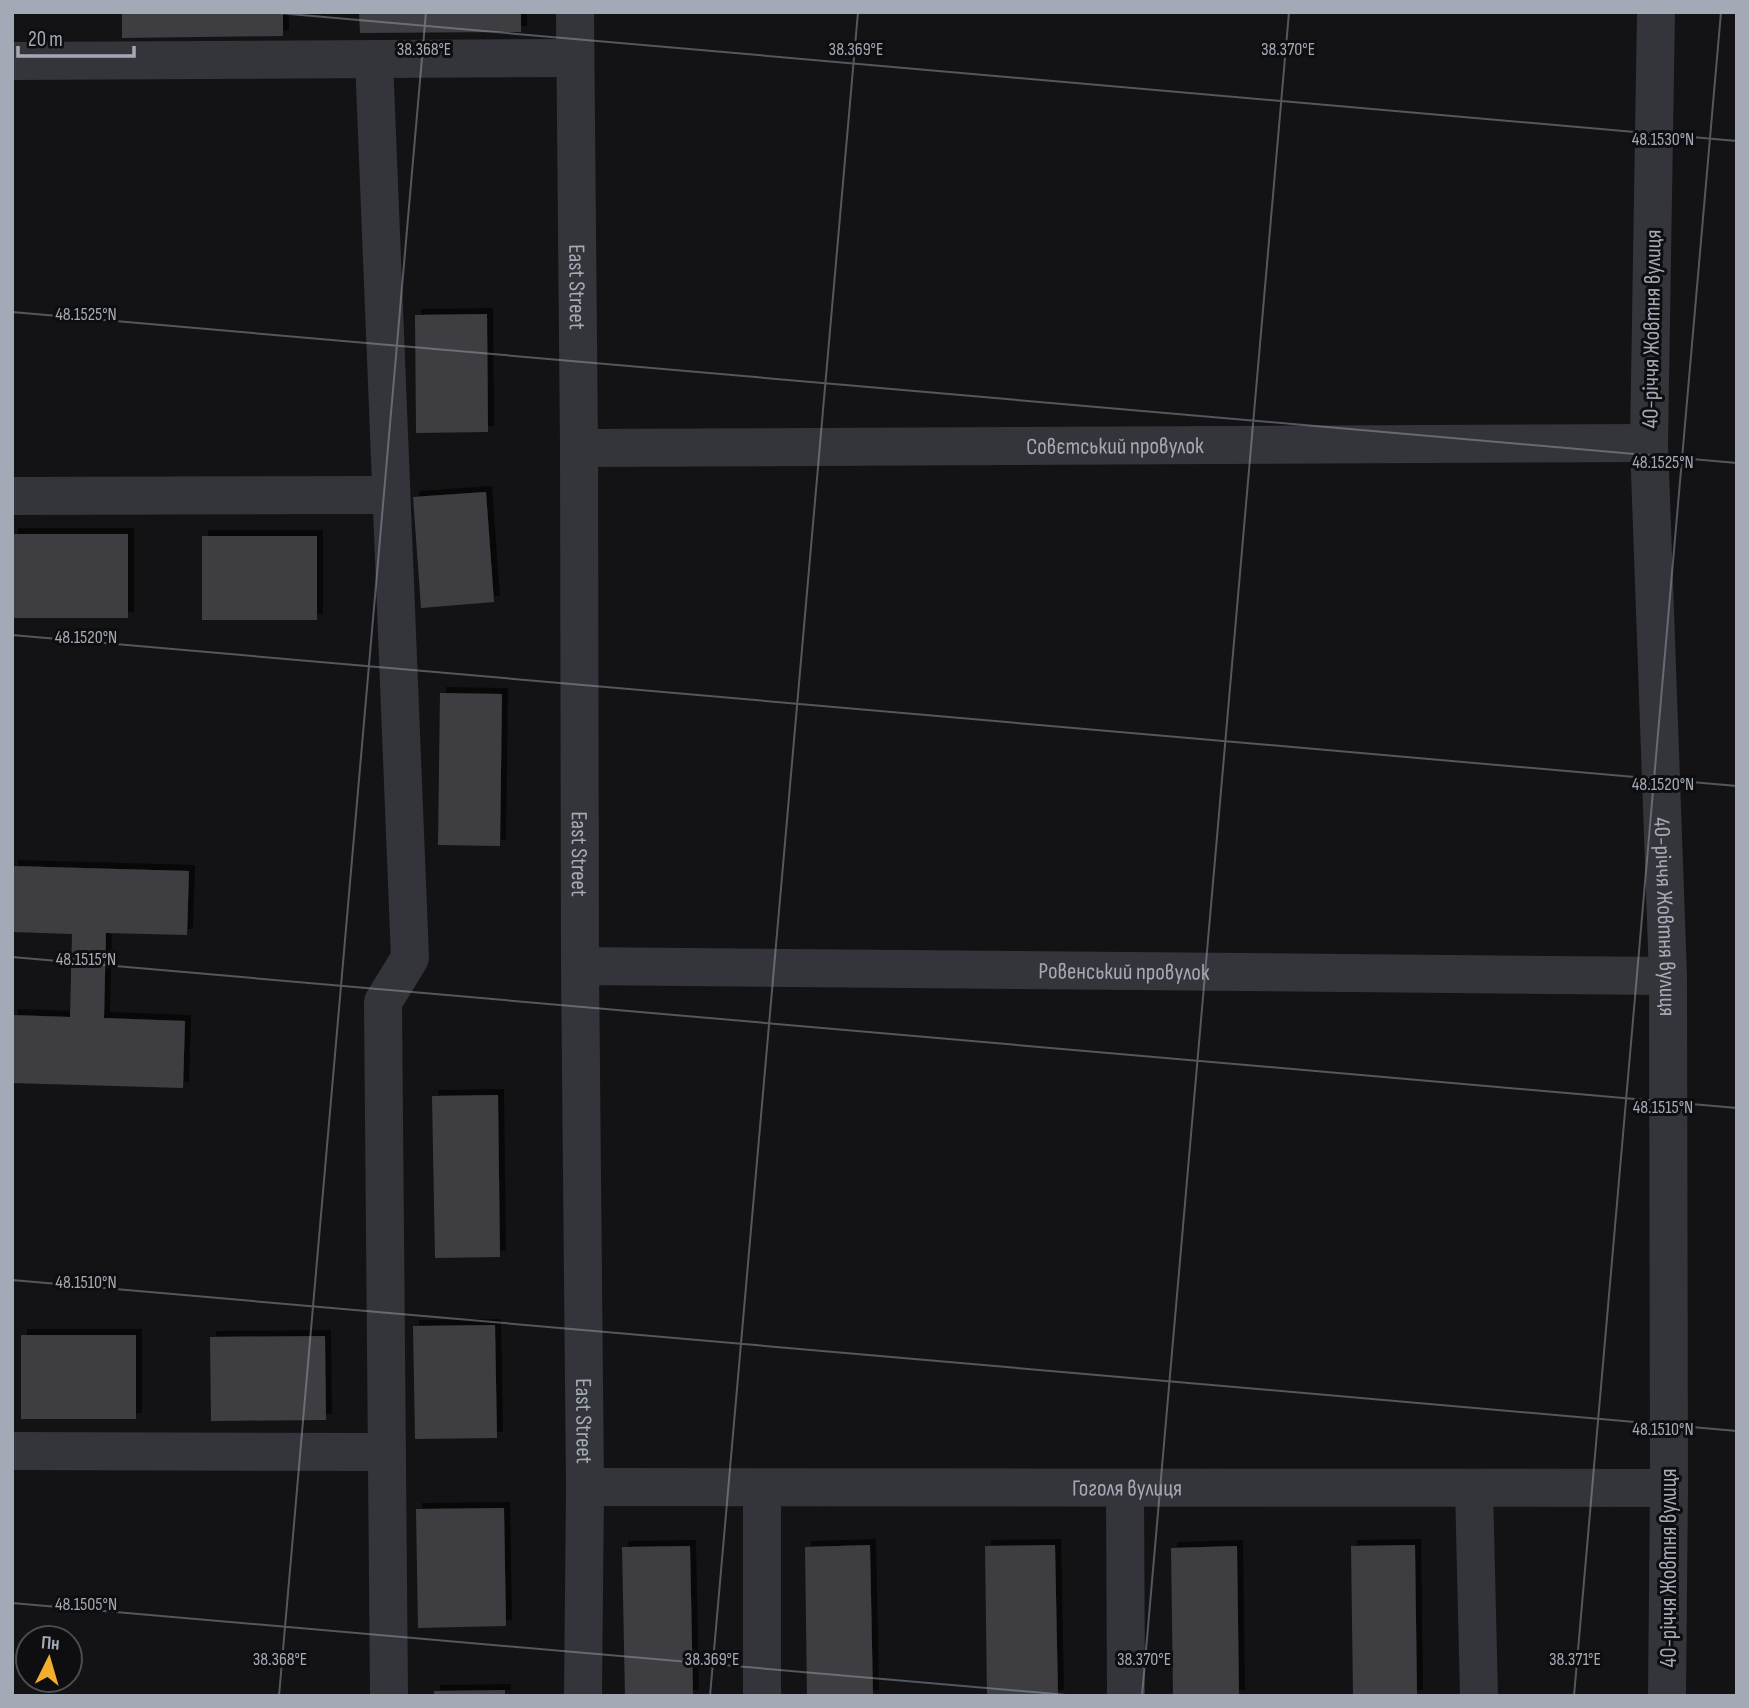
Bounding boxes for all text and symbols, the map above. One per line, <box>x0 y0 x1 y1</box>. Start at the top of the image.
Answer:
scale bar <box>18 14 133 58</box>
text: 20 m <box>28 27 63 52</box>
text: 38.368°E <box>397 39 451 60</box>
text: 38.369°E <box>829 39 883 60</box>
text: 38.370°E <box>1261 39 1315 60</box>
text: 48.1530°N <box>1632 129 1694 150</box>
street label: 40-річчя Жовтня вулиця <box>1636 229 1668 429</box>
street label: East Street <box>562 244 591 330</box>
text: 48.1525°N <box>55 304 117 325</box>
street label: Совєтський провулок <box>1026 432 1204 461</box>
text: 48.1525°N <box>1632 452 1694 473</box>
text: 48.1520°N <box>55 627 117 648</box>
text: 48.1520°N <box>1632 774 1694 795</box>
street label: East Street <box>565 811 593 897</box>
street label: 40-річчя Жовтня вулиця <box>1647 817 1681 1016</box>
text: 48.1515°N <box>56 949 116 970</box>
street label: Ровенський провулок <box>1038 957 1210 987</box>
text: 48.1515°N <box>1633 1097 1693 1118</box>
text: 48.1510°N <box>55 1272 117 1293</box>
street label: East Street <box>569 1378 598 1464</box>
text: 48.1510°N <box>1632 1419 1694 1440</box>
street label: 40-річчя Жовтня вулиця <box>1655 1469 1683 1667</box>
street label: Гоголя вулиця <box>1072 1474 1182 1503</box>
text: 48.1505°N <box>55 1594 117 1615</box>
north arrow <box>14 1624 84 1694</box>
text: Пн <box>40 1631 61 1656</box>
text: 38.368°E <box>253 1649 307 1670</box>
text: 38.369°E <box>685 1649 739 1670</box>
text: 38.370°E <box>1117 1649 1171 1670</box>
text: 38.371°E <box>1549 1649 1601 1670</box>

